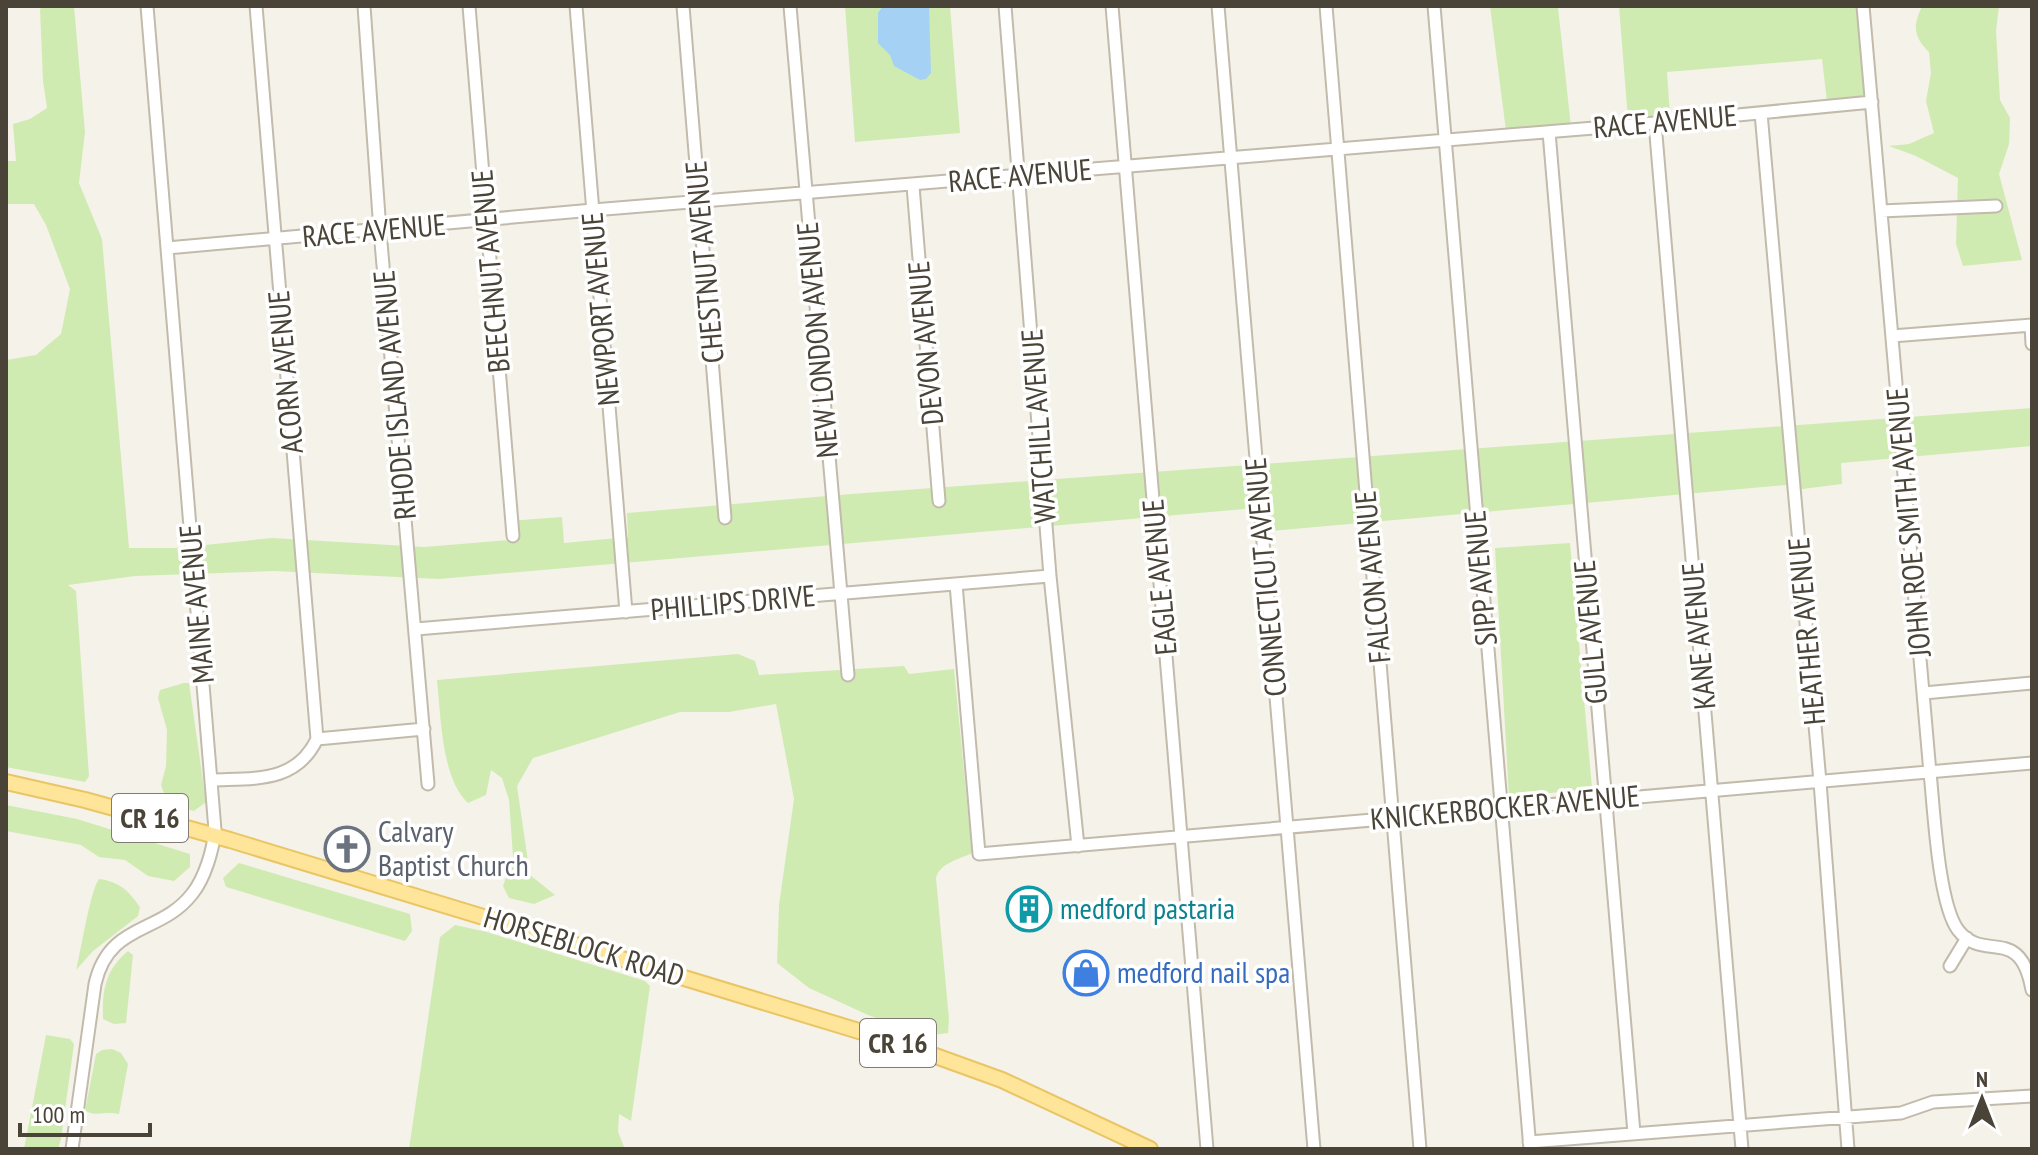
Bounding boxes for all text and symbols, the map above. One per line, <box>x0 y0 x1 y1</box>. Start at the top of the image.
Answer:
street label: RACE AVENUE <box>1592 95 1738 146</box>
street label: RACE AVENUE <box>947 149 1093 200</box>
street label: CHESTNUT AVENUE <box>675 159 732 365</box>
street label: BEECHNUT AVENUE <box>461 168 518 374</box>
street label: RACE AVENUE <box>301 204 447 255</box>
street label: NEWPORT AVENUE <box>572 211 627 408</box>
street label: NEW LONDON AVENUE <box>787 221 846 460</box>
street label: DEVON AVENUE <box>898 260 951 427</box>
street label: RHODE ISLAND AVENUE <box>363 269 424 522</box>
street label: ACORN AVENUE <box>258 289 311 455</box>
street label: WATCHILL AVENUE <box>1011 328 1064 525</box>
street label: JOHN ROE SMITH AVENUE <box>1876 386 1939 659</box>
street label: CONNECTICUT AVENUE <box>1235 456 1294 698</box>
street label: FALCON AVENUE <box>1345 489 1398 665</box>
street label: EAGLE AVENUE <box>1132 497 1185 657</box>
street label: SIPP AVENUE <box>1454 509 1505 648</box>
street label: MAINE AVENUE <box>169 523 222 685</box>
street label: HEATHER AVENUE <box>1778 536 1833 727</box>
street label: GULL AVENUE <box>1564 559 1615 706</box>
street label: KANE AVENUE <box>1672 561 1723 711</box>
street label: PHILLIPS DRIVE <box>649 575 817 628</box>
street label: KNICKERBOCKER AVENUE <box>1369 775 1641 838</box>
road number: CR 16 <box>112 794 188 842</box>
place label: Calvary Baptist Church <box>378 811 529 884</box>
church icon: Calvary Baptist Church <box>323 825 371 873</box>
building icon: medford pastaria <box>1005 885 1053 933</box>
place label: medford pastaria <box>1060 888 1235 927</box>
street label: HORSEBLOCK ROAD <box>480 897 689 995</box>
shop icon: medford nail spa <box>1062 949 1110 997</box>
place label: medford nail spa <box>1117 952 1290 991</box>
road number: CR 16 <box>860 1019 936 1067</box>
north arrow <box>1942 1059 2022 1139</box>
text: N <box>1976 1065 1988 1093</box>
scale bar <box>20 1087 150 1137</box>
text: 100 m <box>32 1099 85 1130</box>

